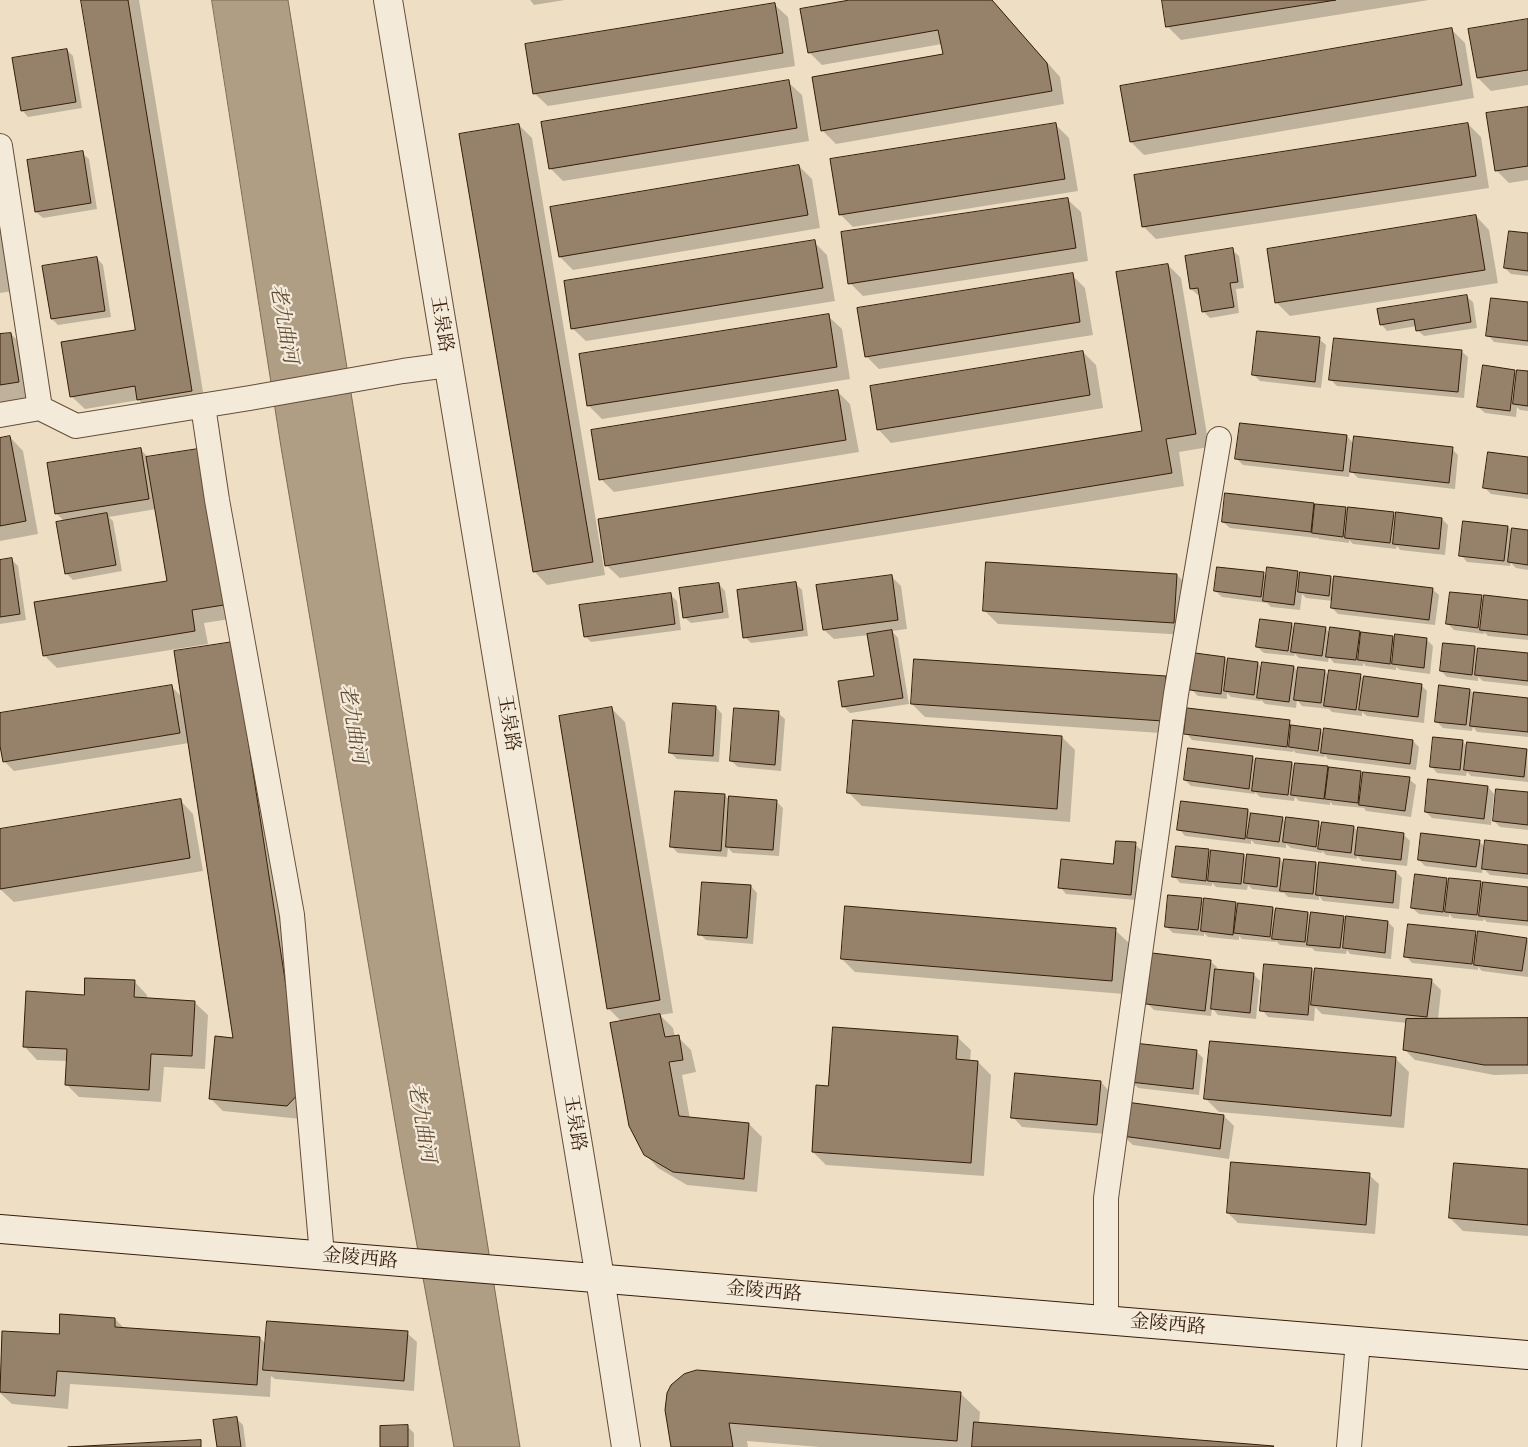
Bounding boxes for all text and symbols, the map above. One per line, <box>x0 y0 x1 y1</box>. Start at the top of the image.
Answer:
water label: 老九曲河 <box>264 283 302 365</box>
street label: 玉泉路 <box>425 294 457 354</box>
water label: 老九曲河 <box>333 683 371 765</box>
street label: 玉泉路 <box>492 693 524 753</box>
water label: 老九曲河 <box>402 1082 440 1164</box>
street label: 玉泉路 <box>558 1093 590 1153</box>
street label: 金陵西路 <box>321 1244 399 1274</box>
street label: 金陵西路 <box>725 1277 803 1307</box>
street label: 金陵西路 <box>1129 1310 1207 1340</box>

